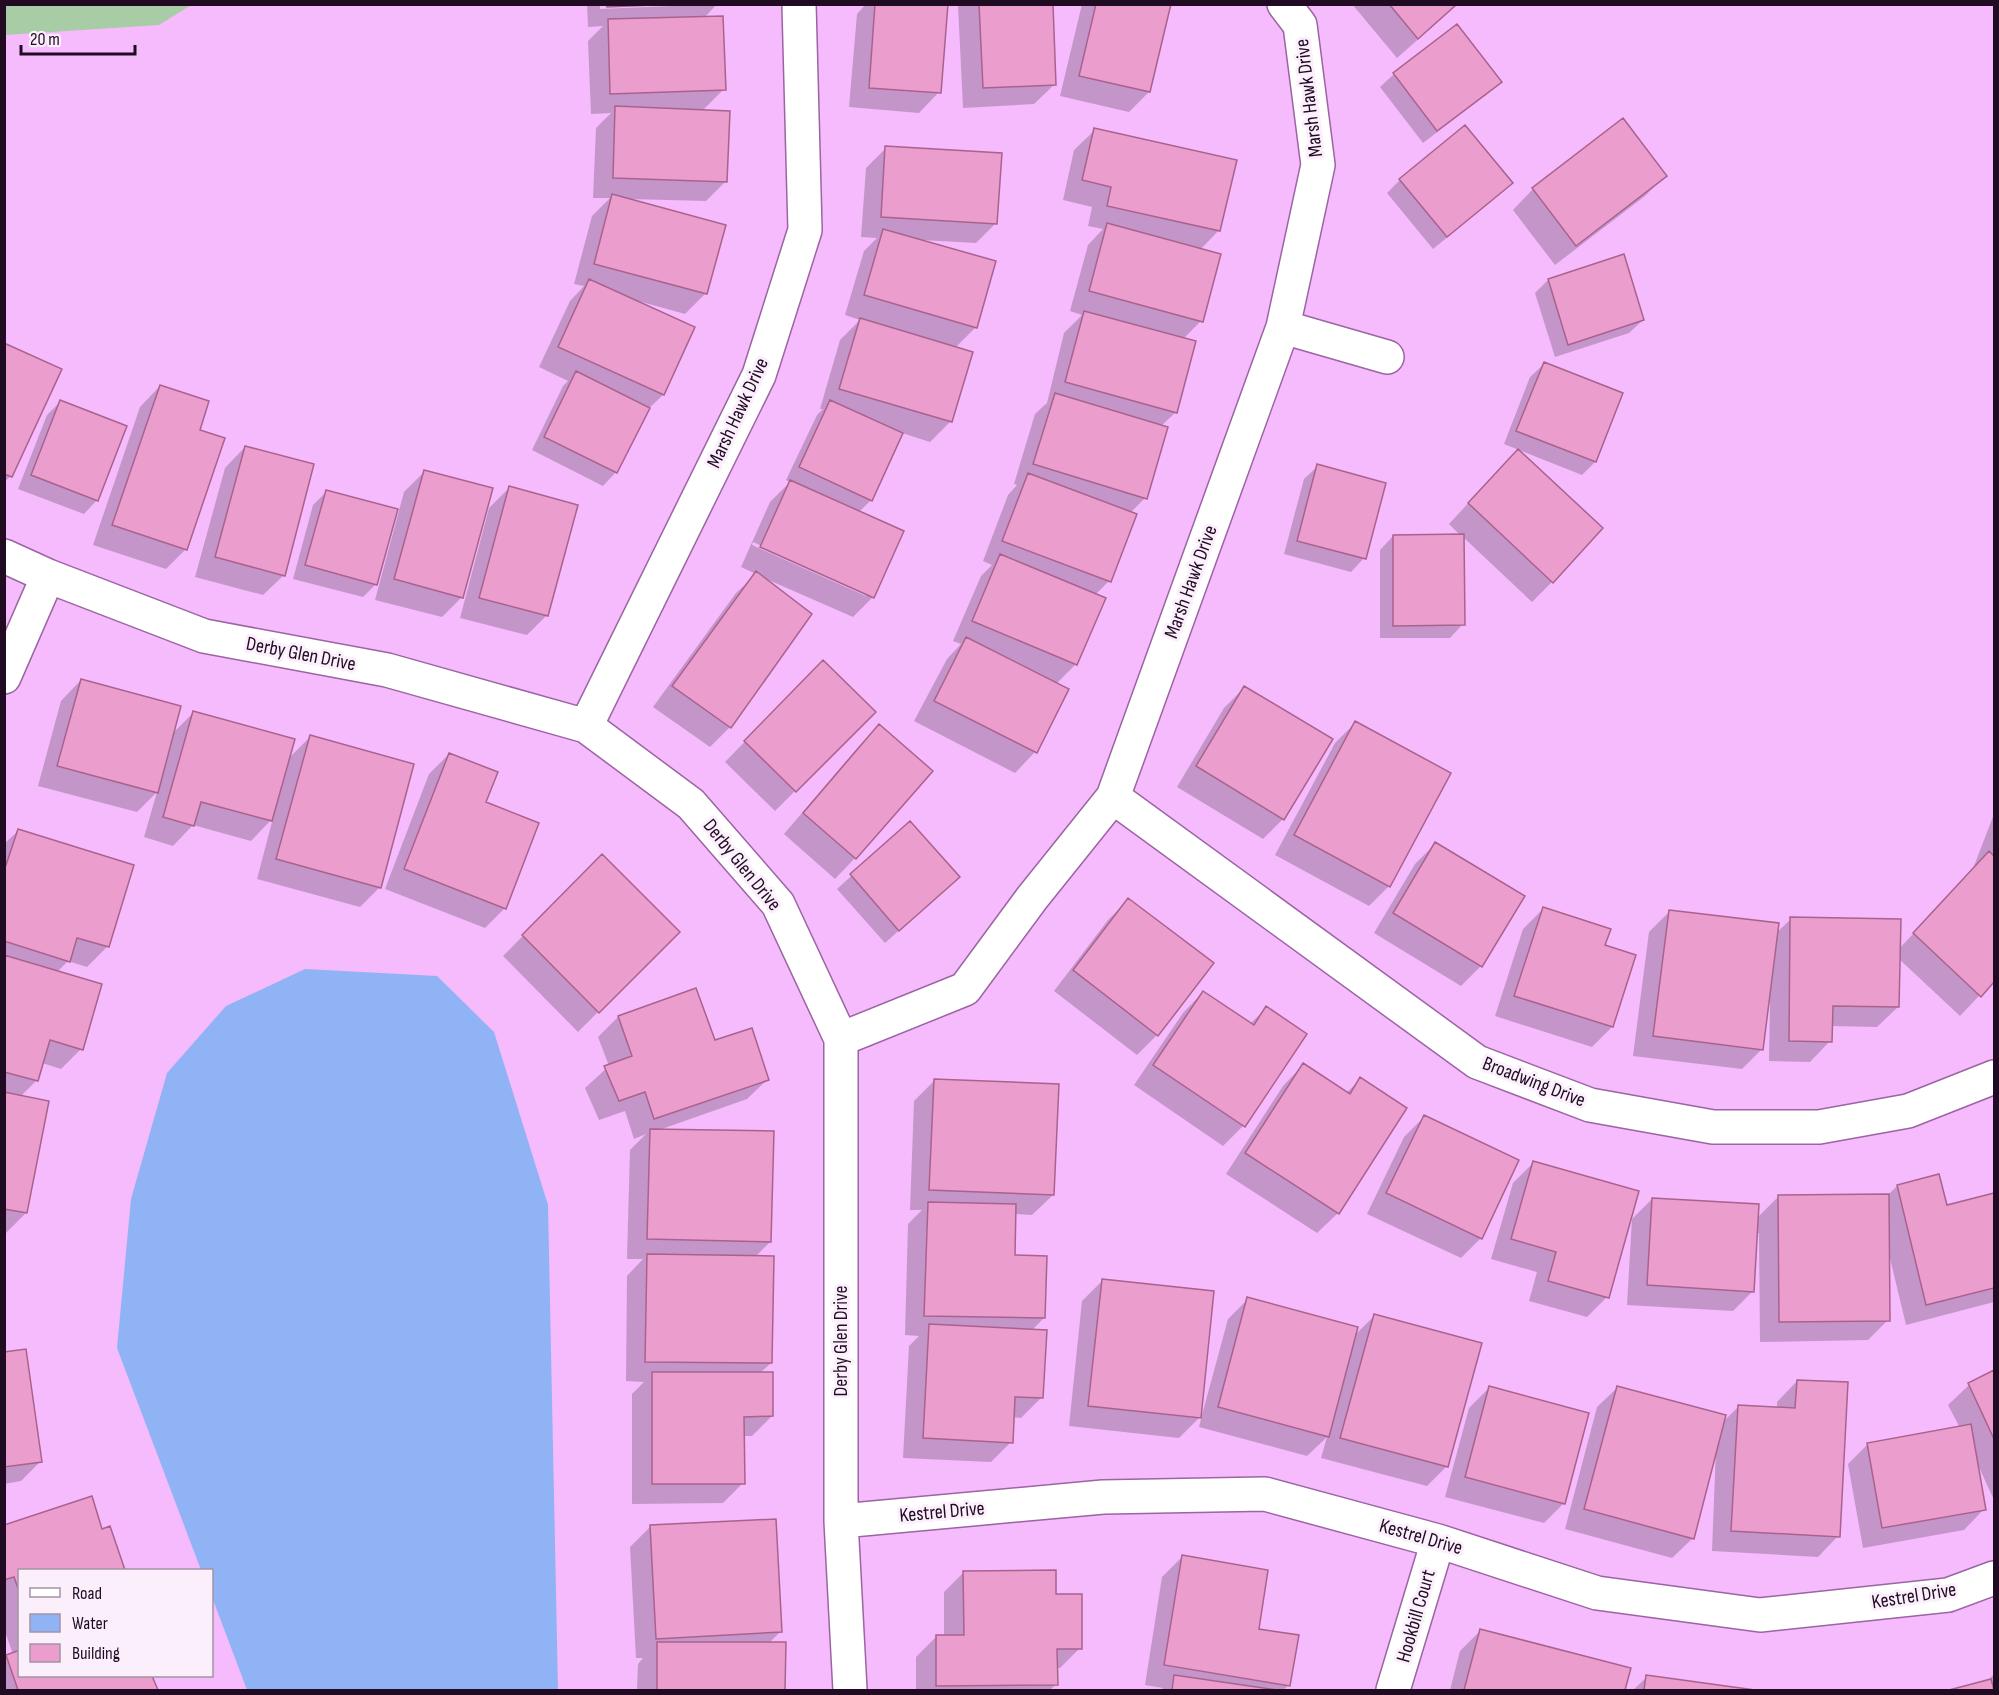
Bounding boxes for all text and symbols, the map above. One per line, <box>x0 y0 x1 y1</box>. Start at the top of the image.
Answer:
scale bar <box>21 18 135 56</box>
text: 20 m <box>30 29 60 50</box>
street label: Marsh Hawk Drive <box>1290 38 1328 158</box>
street label: Marsh Hawk Drive <box>702 354 774 472</box>
street label: Marsh Hawk Drive <box>1159 522 1223 642</box>
street label: Derby Glen Drive <box>244 632 358 676</box>
street label: Derby Glen Drive <box>698 814 786 916</box>
street label: Broadwing Drive <box>1479 1051 1589 1113</box>
street label: Derby Glen Drive <box>829 1285 853 1397</box>
street label: Kestrel Drive <box>898 1496 986 1528</box>
street label: Kestrel Drive <box>1377 1514 1465 1560</box>
street label: Hookbill Court <box>1391 1567 1441 1665</box>
legend <box>18 1569 213 1677</box>
street label: Kestrel Drive <box>1870 1577 1958 1615</box>
text: Road <box>72 1583 102 1604</box>
text: Water <box>72 1613 108 1634</box>
text: Building <box>72 1643 120 1664</box>

